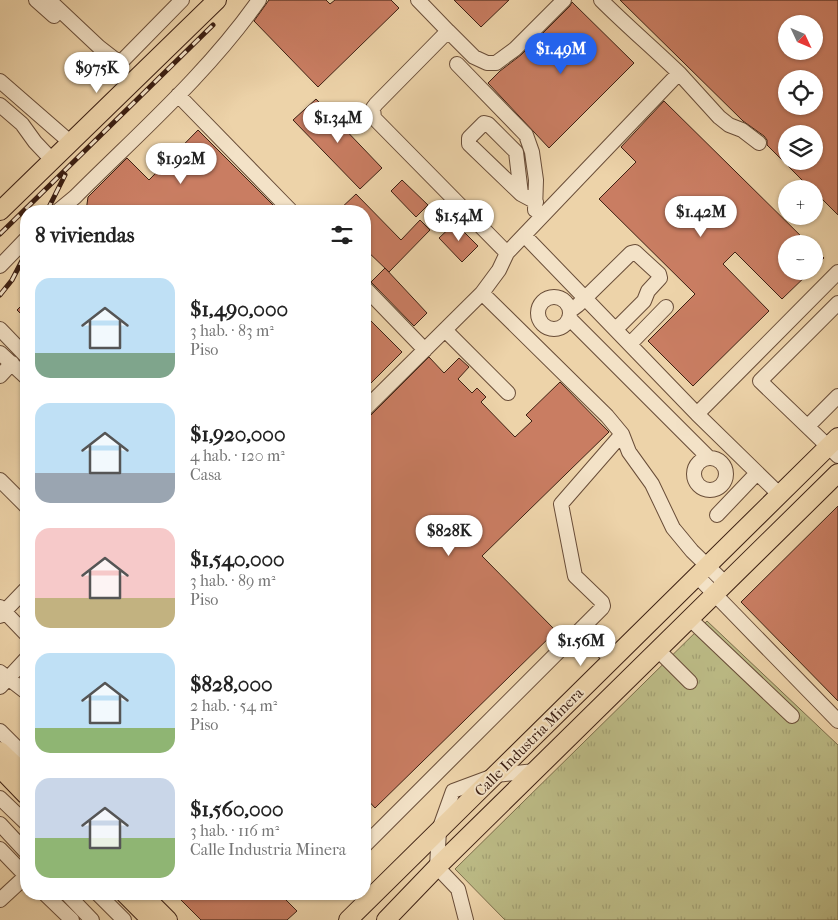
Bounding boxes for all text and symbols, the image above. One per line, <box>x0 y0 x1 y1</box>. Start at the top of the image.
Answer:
north arrow <box>778 15 822 60</box>
map controls <box>778 15 823 280</box>
pin: $1.49M <box>520 32 602 75</box>
text: $1.49M <box>536 39 586 58</box>
pin: $975K <box>62 52 132 94</box>
text: $975K <box>75 58 119 77</box>
button: locate <box>778 70 823 115</box>
pin: $1.34M <box>297 102 379 144</box>
text: $1.34M <box>314 108 362 127</box>
button: layers <box>778 125 823 170</box>
pin: $1.92M <box>140 142 222 185</box>
text: $1.92M <box>157 149 205 168</box>
button: + <box>778 180 823 225</box>
pin: $1.42M <box>660 196 742 238</box>
pin: $1.54M <box>418 200 500 242</box>
text: $1.42M <box>676 202 726 221</box>
text: $1.54M <box>435 206 483 225</box>
icon: filters <box>328 221 356 249</box>
text: 8 viviendas <box>35 223 134 247</box>
button: − <box>778 235 823 280</box>
text: $1,490,000 <box>190 297 288 321</box>
icon: home <box>75 298 135 358</box>
text: 3 hab. · 83 m² <box>190 321 274 340</box>
text: Piso <box>190 340 218 359</box>
text: $1,920,000 <box>190 422 286 446</box>
icon: home <box>75 423 135 483</box>
text: 4 hab. · 120 m² <box>190 446 285 465</box>
text: Casa <box>190 465 221 484</box>
pin: $828K <box>414 514 484 557</box>
text: $828K <box>427 521 471 540</box>
text: $1,540,000 <box>190 547 285 571</box>
icon: home <box>75 548 135 608</box>
text: 3 hab. · 89 m² <box>190 571 276 590</box>
text: Piso <box>190 590 218 609</box>
pin: $1.56M <box>540 624 622 667</box>
text: $1.56M <box>557 631 605 650</box>
text: $828,000 <box>190 672 273 696</box>
icon: home <box>75 673 135 733</box>
street label: Calle Industria Minera <box>471 683 588 800</box>
text: 2 hab. · 54 m² <box>190 696 277 715</box>
text: Piso <box>190 715 218 734</box>
text: $1,560,000 <box>190 797 284 821</box>
icon: home <box>75 798 135 858</box>
text: 3 hab. · 116 m² <box>190 821 279 840</box>
text: Calle Industria Minera <box>190 840 346 859</box>

